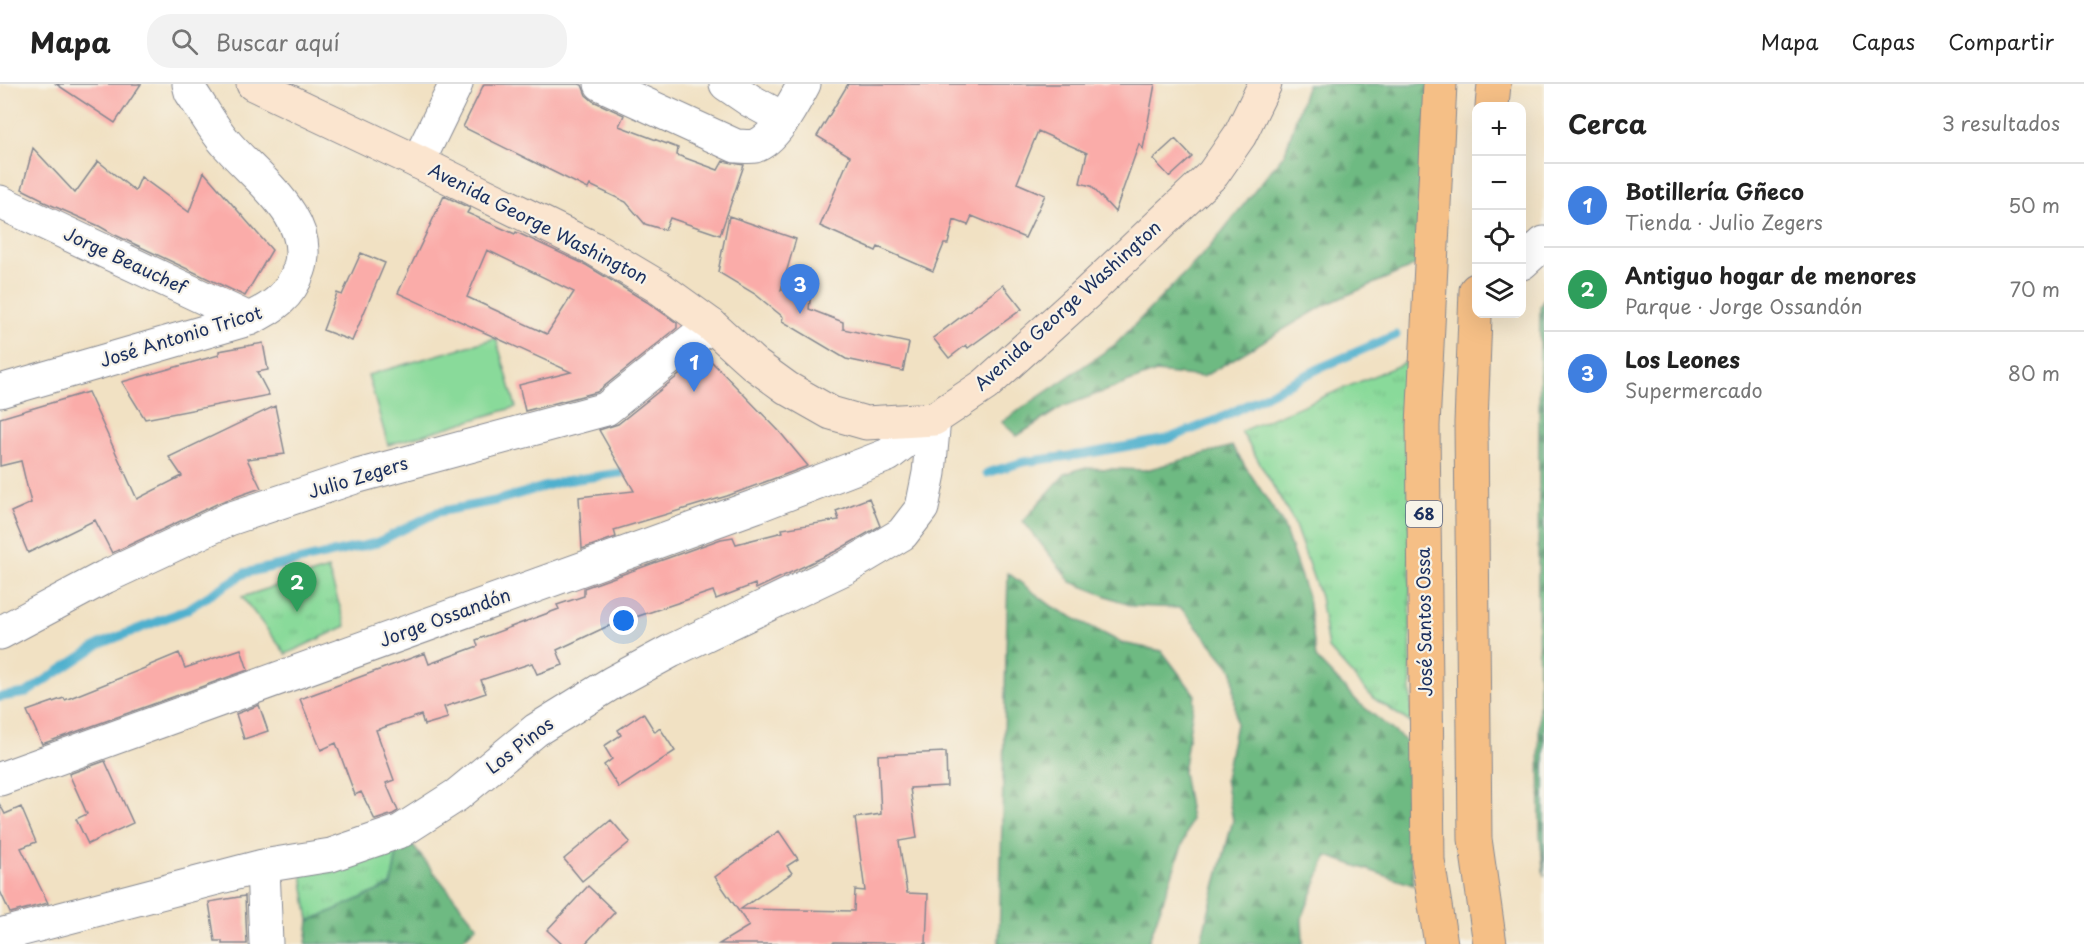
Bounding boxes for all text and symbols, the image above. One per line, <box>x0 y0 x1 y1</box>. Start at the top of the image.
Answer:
search box <box>147 14 567 68</box>
text: Mapa <box>30 20 111 63</box>
icon: search <box>168 25 201 58</box>
text: Buscar aquí <box>216 25 340 58</box>
text: Mapa <box>1761 25 1819 57</box>
text: Capas <box>1852 25 1915 57</box>
text: Compartir <box>1948 25 2054 57</box>
map controls <box>1472 102 1526 318</box>
button: + <box>1472 102 1526 156</box>
text: Cerca <box>1568 104 1647 143</box>
text: 3 resultados <box>1942 108 2060 138</box>
street label: Avenida George Washington <box>424 155 653 290</box>
button: − <box>1472 156 1526 210</box>
text: Botillería Gñeco <box>1625 174 1804 207</box>
text: 1 <box>1583 190 1592 220</box>
text: 50 m <box>2008 190 2060 220</box>
text: Tienda · Julio Zegers <box>1625 207 1823 237</box>
button: locate <box>1472 210 1526 264</box>
street label: Avenida George Washington <box>968 213 1166 396</box>
street label: Jorge Beauchef <box>60 219 193 301</box>
text: Antiguo hogar de menores <box>1625 258 1916 291</box>
pin: 3 <box>780 264 820 314</box>
button: layers <box>1472 264 1526 318</box>
text: 2 <box>1580 274 1595 304</box>
text: 70 m <box>2010 274 2060 304</box>
text: Parque · Jorge Ossandón <box>1625 291 1863 321</box>
street label: José Antonio Tricot <box>96 298 265 373</box>
pin: 1 <box>674 342 714 392</box>
text: Los Leones <box>1625 342 1740 375</box>
text: 3 <box>1581 358 1594 388</box>
text: 80 m <box>2008 358 2060 388</box>
text: Supermercado <box>1625 375 1763 405</box>
street label: Julio Zegers <box>304 449 411 505</box>
road number: 68 <box>1406 501 1442 527</box>
street label: José Santos Ossa <box>1409 546 1438 697</box>
pin: 2 <box>278 562 316 612</box>
street label: Jorge Ossandón <box>375 580 514 653</box>
your location <box>609 606 638 635</box>
street label: Los Pinos <box>480 710 559 780</box>

